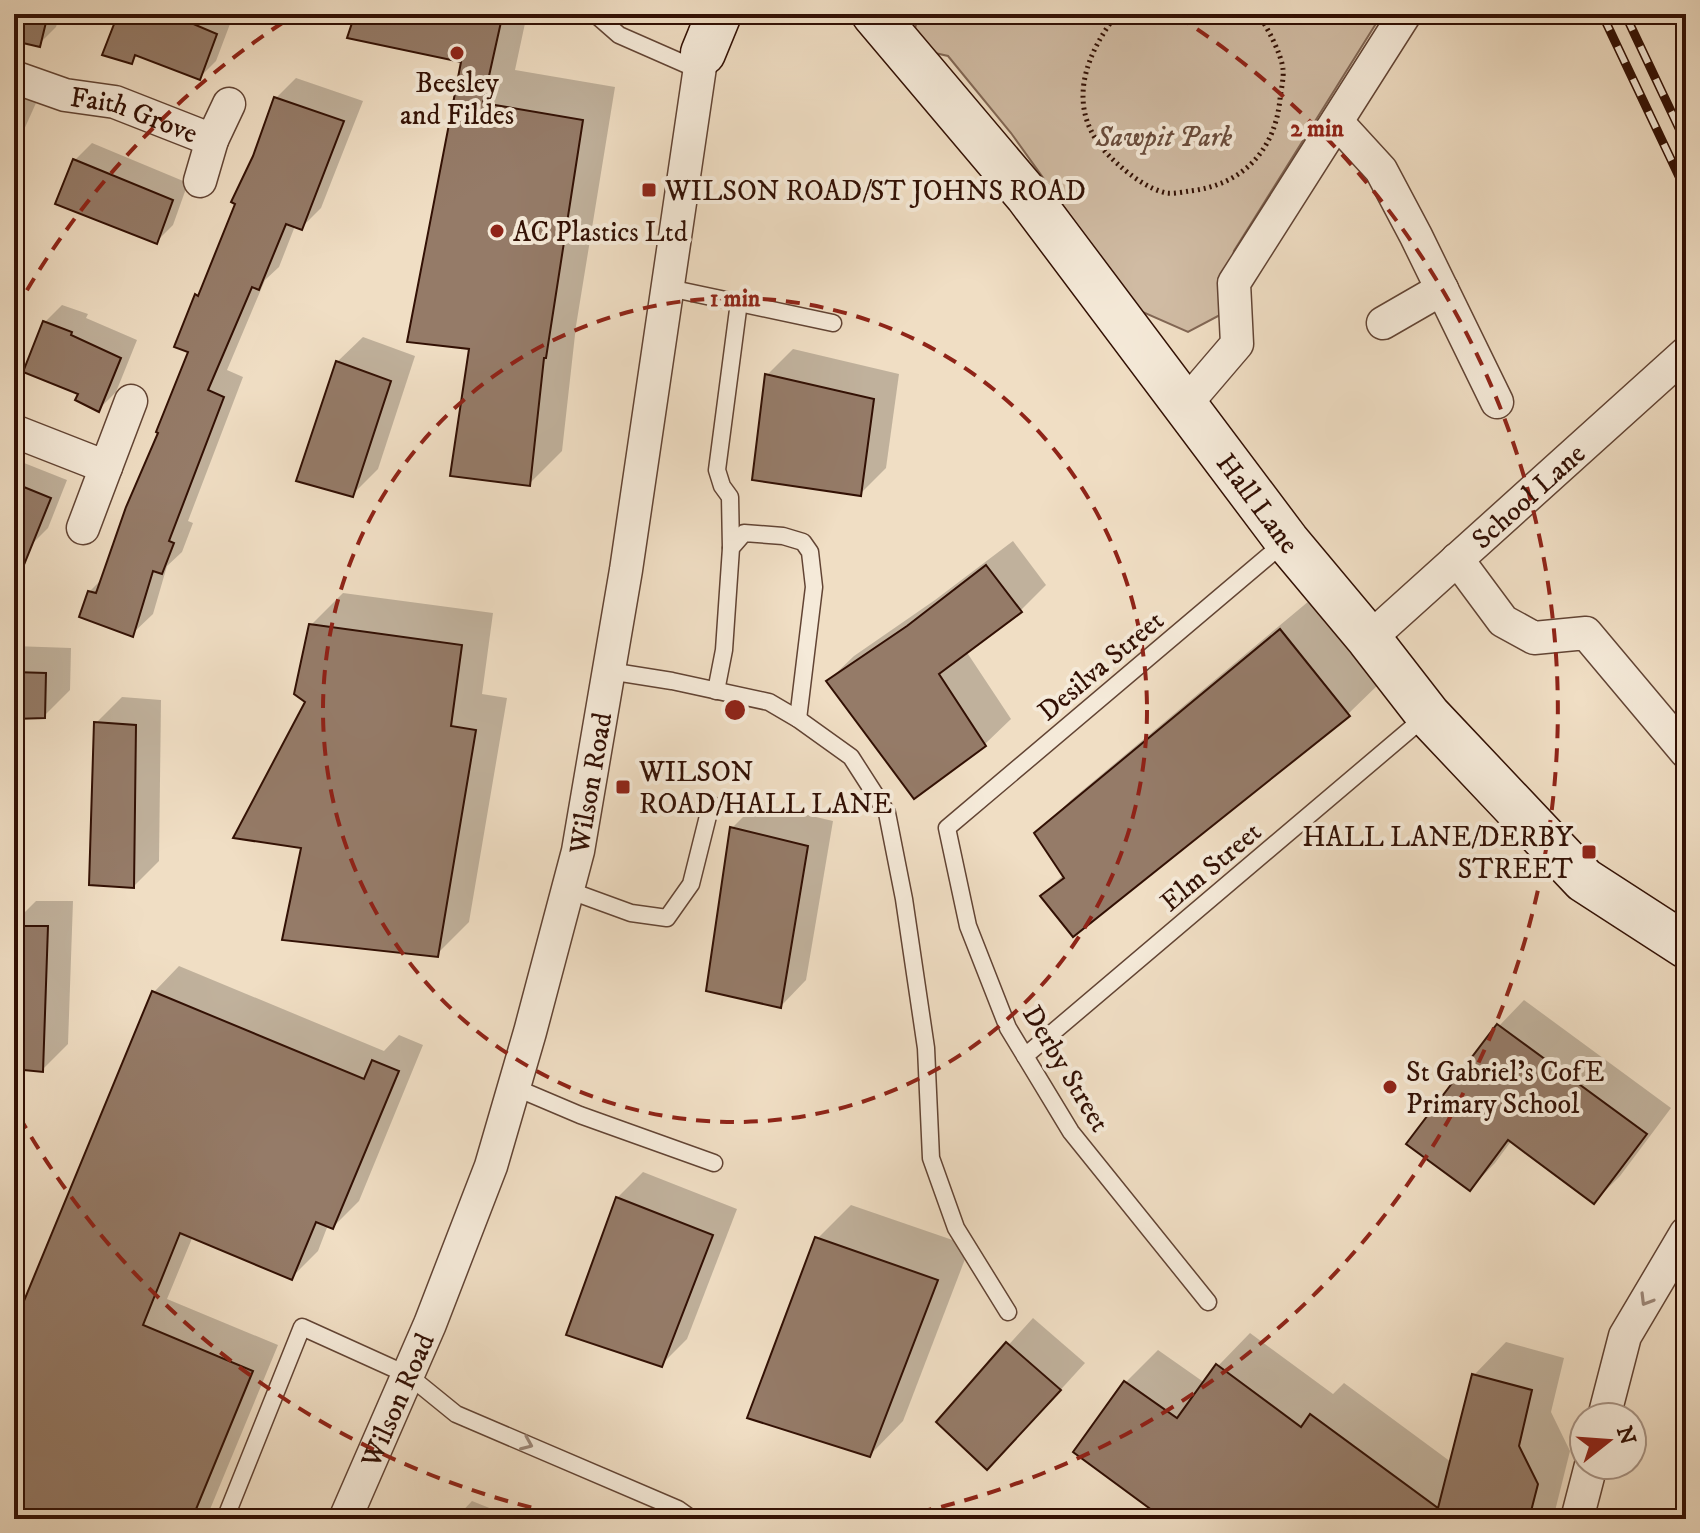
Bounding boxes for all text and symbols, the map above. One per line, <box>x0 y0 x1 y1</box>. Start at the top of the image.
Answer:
marker: Beesley and Fildes <box>448 44 466 62</box>
place label: Beesley and Fildes <box>400 66 514 133</box>
street label: Faith Grove <box>68 80 202 152</box>
text: 2 min <box>1290 114 1344 144</box>
park label: Sawpit Park <box>1095 120 1233 155</box>
place label: WILSON ROAD/ST JOHNS ROAD <box>664 174 1086 209</box>
marker: WILSON ROAD/ST JOHNS ROAD <box>640 181 658 199</box>
place label: AC Plastics Ltd <box>513 215 688 250</box>
marker: AC Plastics Ltd <box>488 222 506 240</box>
text: 1 min <box>710 284 761 314</box>
street label: School Lane <box>1465 436 1593 557</box>
street label: Hall Lane <box>1208 447 1306 561</box>
street label: Desilva Street <box>1031 603 1171 729</box>
centre of rings <box>721 696 749 724</box>
street label: Wilson Road <box>562 710 620 858</box>
place label: WILSON ROAD/HALL LANE <box>638 755 892 822</box>
marker: WILSON ROAD/HALL LANE <box>614 778 632 796</box>
street label: Elm Street <box>1153 815 1269 920</box>
place label: HALL LANE/DERBY STREET <box>1302 820 1573 887</box>
marker: HALL LANE/DERBY STREET <box>1580 843 1598 861</box>
street label: Derby Street <box>1014 999 1117 1138</box>
place label: St Gabriel's CofE Primary School <box>1406 1055 1605 1122</box>
marker: St Gabriel's CofE Primary School <box>1381 1078 1399 1096</box>
one-way arrow <box>1640 1291 1656 1306</box>
street label: Wilson Road <box>353 1328 443 1474</box>
north arrow <box>1568 1401 1648 1481</box>
text: N <box>1610 1423 1641 1448</box>
one-way arrow <box>519 1435 533 1451</box>

